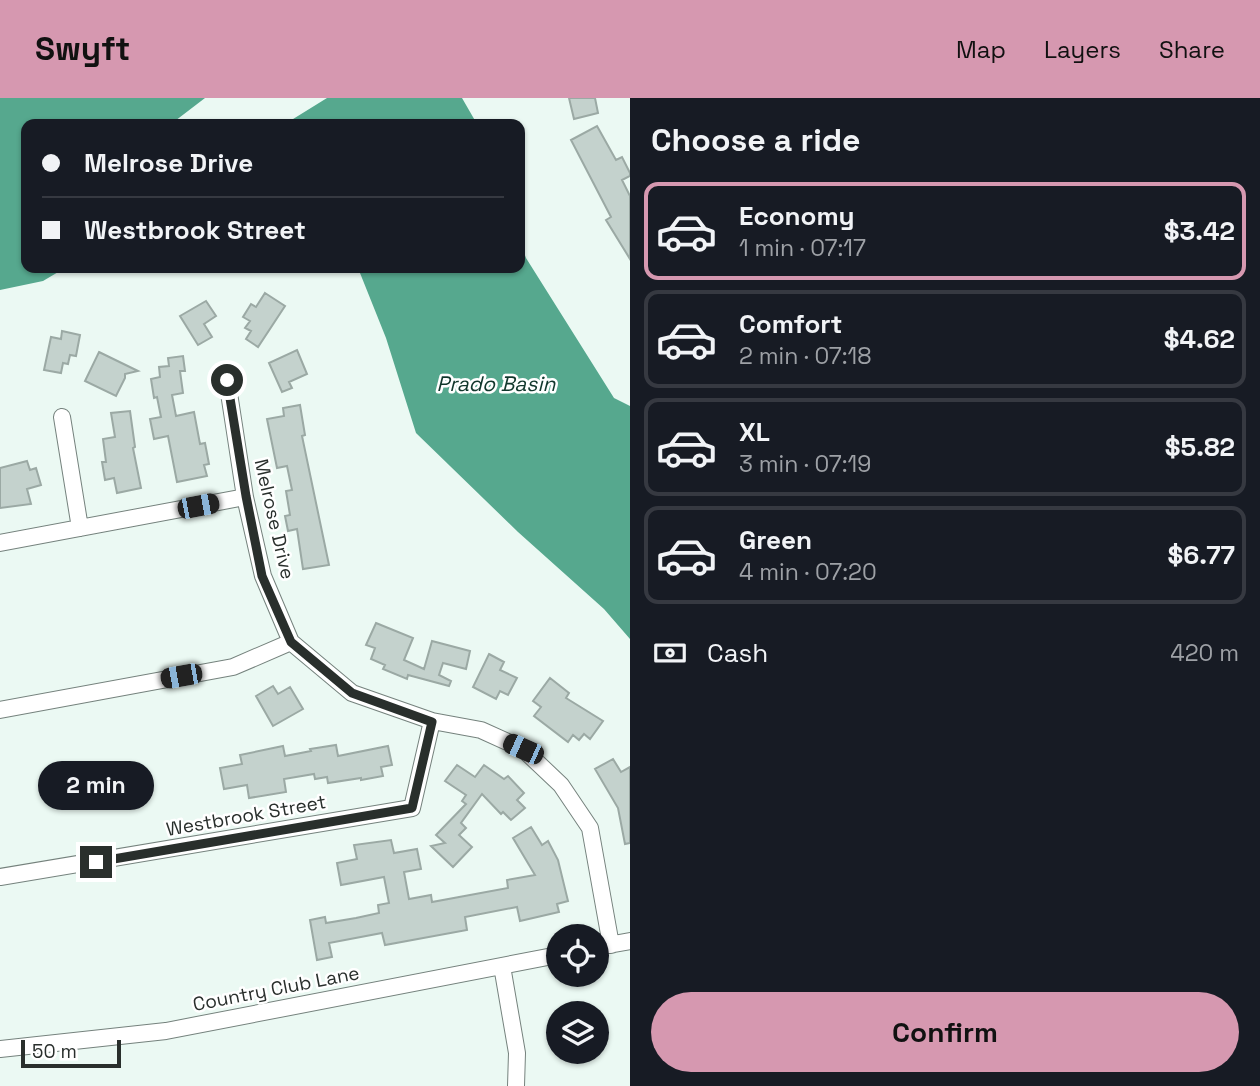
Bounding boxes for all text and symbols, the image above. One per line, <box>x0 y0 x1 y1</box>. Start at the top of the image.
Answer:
text: Swyft <box>35 28 130 70</box>
text: Map <box>956 34 1006 65</box>
text: Layers <box>1044 34 1121 65</box>
text: Share <box>1159 34 1225 65</box>
text: Choose a ride <box>651 120 861 160</box>
text: Melrose Drive <box>84 146 253 180</box>
text: Economy <box>739 199 855 233</box>
icon: car <box>655 200 718 263</box>
text: Westbrook Street <box>84 213 306 247</box>
text: $3.42 <box>1164 214 1235 248</box>
text: 1 min · 07:17 <box>739 233 866 263</box>
text: Comfort <box>739 307 842 341</box>
icon: car <box>655 308 718 371</box>
text: $4.62 <box>1164 322 1235 356</box>
text: 2 min · 07:18 <box>739 341 871 371</box>
route start <box>211 364 243 396</box>
water label: Prado Basin <box>437 370 557 397</box>
text: XL <box>739 415 770 449</box>
icon: car <box>655 416 718 479</box>
text: $5.82 <box>1165 430 1235 464</box>
text: 3 min · 07:19 <box>739 449 871 479</box>
street label: Melrose Drive <box>249 457 300 582</box>
car <box>176 492 221 520</box>
text: Green <box>739 523 812 557</box>
icon: car <box>655 524 718 587</box>
text: $6.77 <box>1168 538 1235 572</box>
text: 4 min · 07:20 <box>739 557 877 587</box>
icon: cash <box>651 634 689 672</box>
text: Cash <box>707 636 768 670</box>
text: 420 m <box>1170 638 1239 668</box>
car <box>159 662 204 690</box>
car <box>500 731 547 767</box>
callout: 2 min <box>38 760 154 810</box>
text: 2 min <box>66 770 126 800</box>
street label: Westbrook Street <box>164 789 328 842</box>
route end <box>80 846 112 878</box>
map controls <box>546 924 609 1064</box>
button: locate <box>546 924 609 987</box>
street label: Country Club Lane <box>191 960 362 1017</box>
button: Confirm <box>651 992 1239 1072</box>
button: layers <box>546 1001 609 1064</box>
scale bar <box>21 1037 121 1069</box>
text: 50 m <box>32 1039 77 1064</box>

